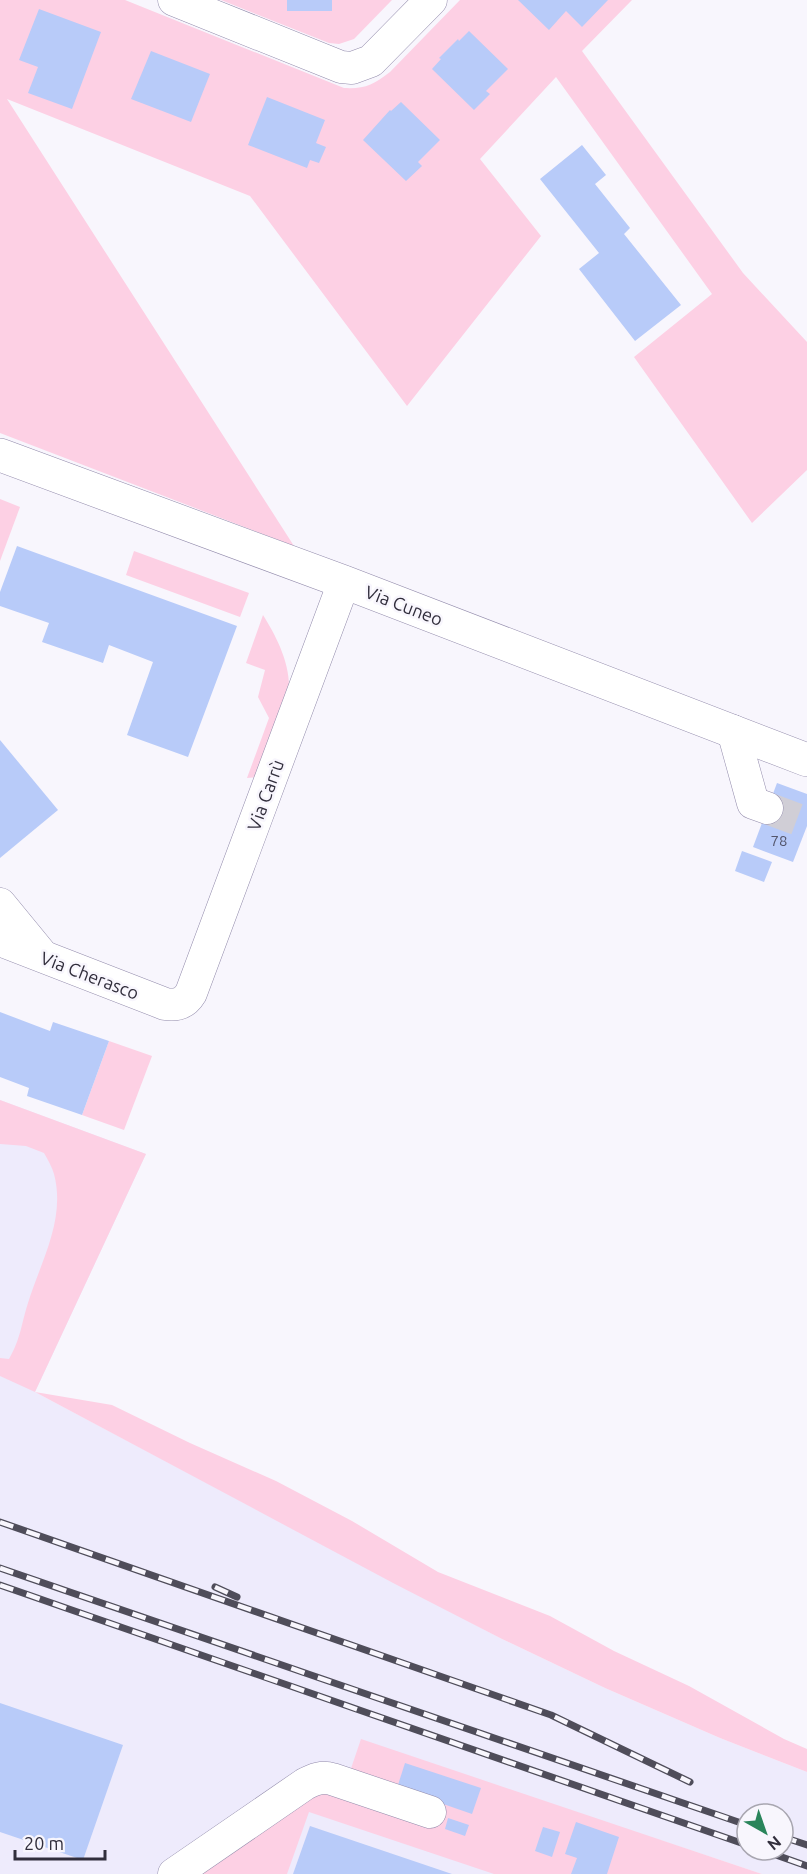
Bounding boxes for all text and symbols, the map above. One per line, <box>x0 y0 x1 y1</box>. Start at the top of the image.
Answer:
street label: Via Cuneo <box>362 581 446 629</box>
street label: Via Carrù <box>243 757 287 833</box>
house number: 78 <box>771 832 787 849</box>
street label: Via Cherasco <box>38 947 142 1003</box>
north arrow <box>735 1802 795 1862</box>
scale bar <box>15 1823 105 1861</box>
text: 20 m <box>24 1833 64 1853</box>
text: N <box>764 1833 785 1854</box>

